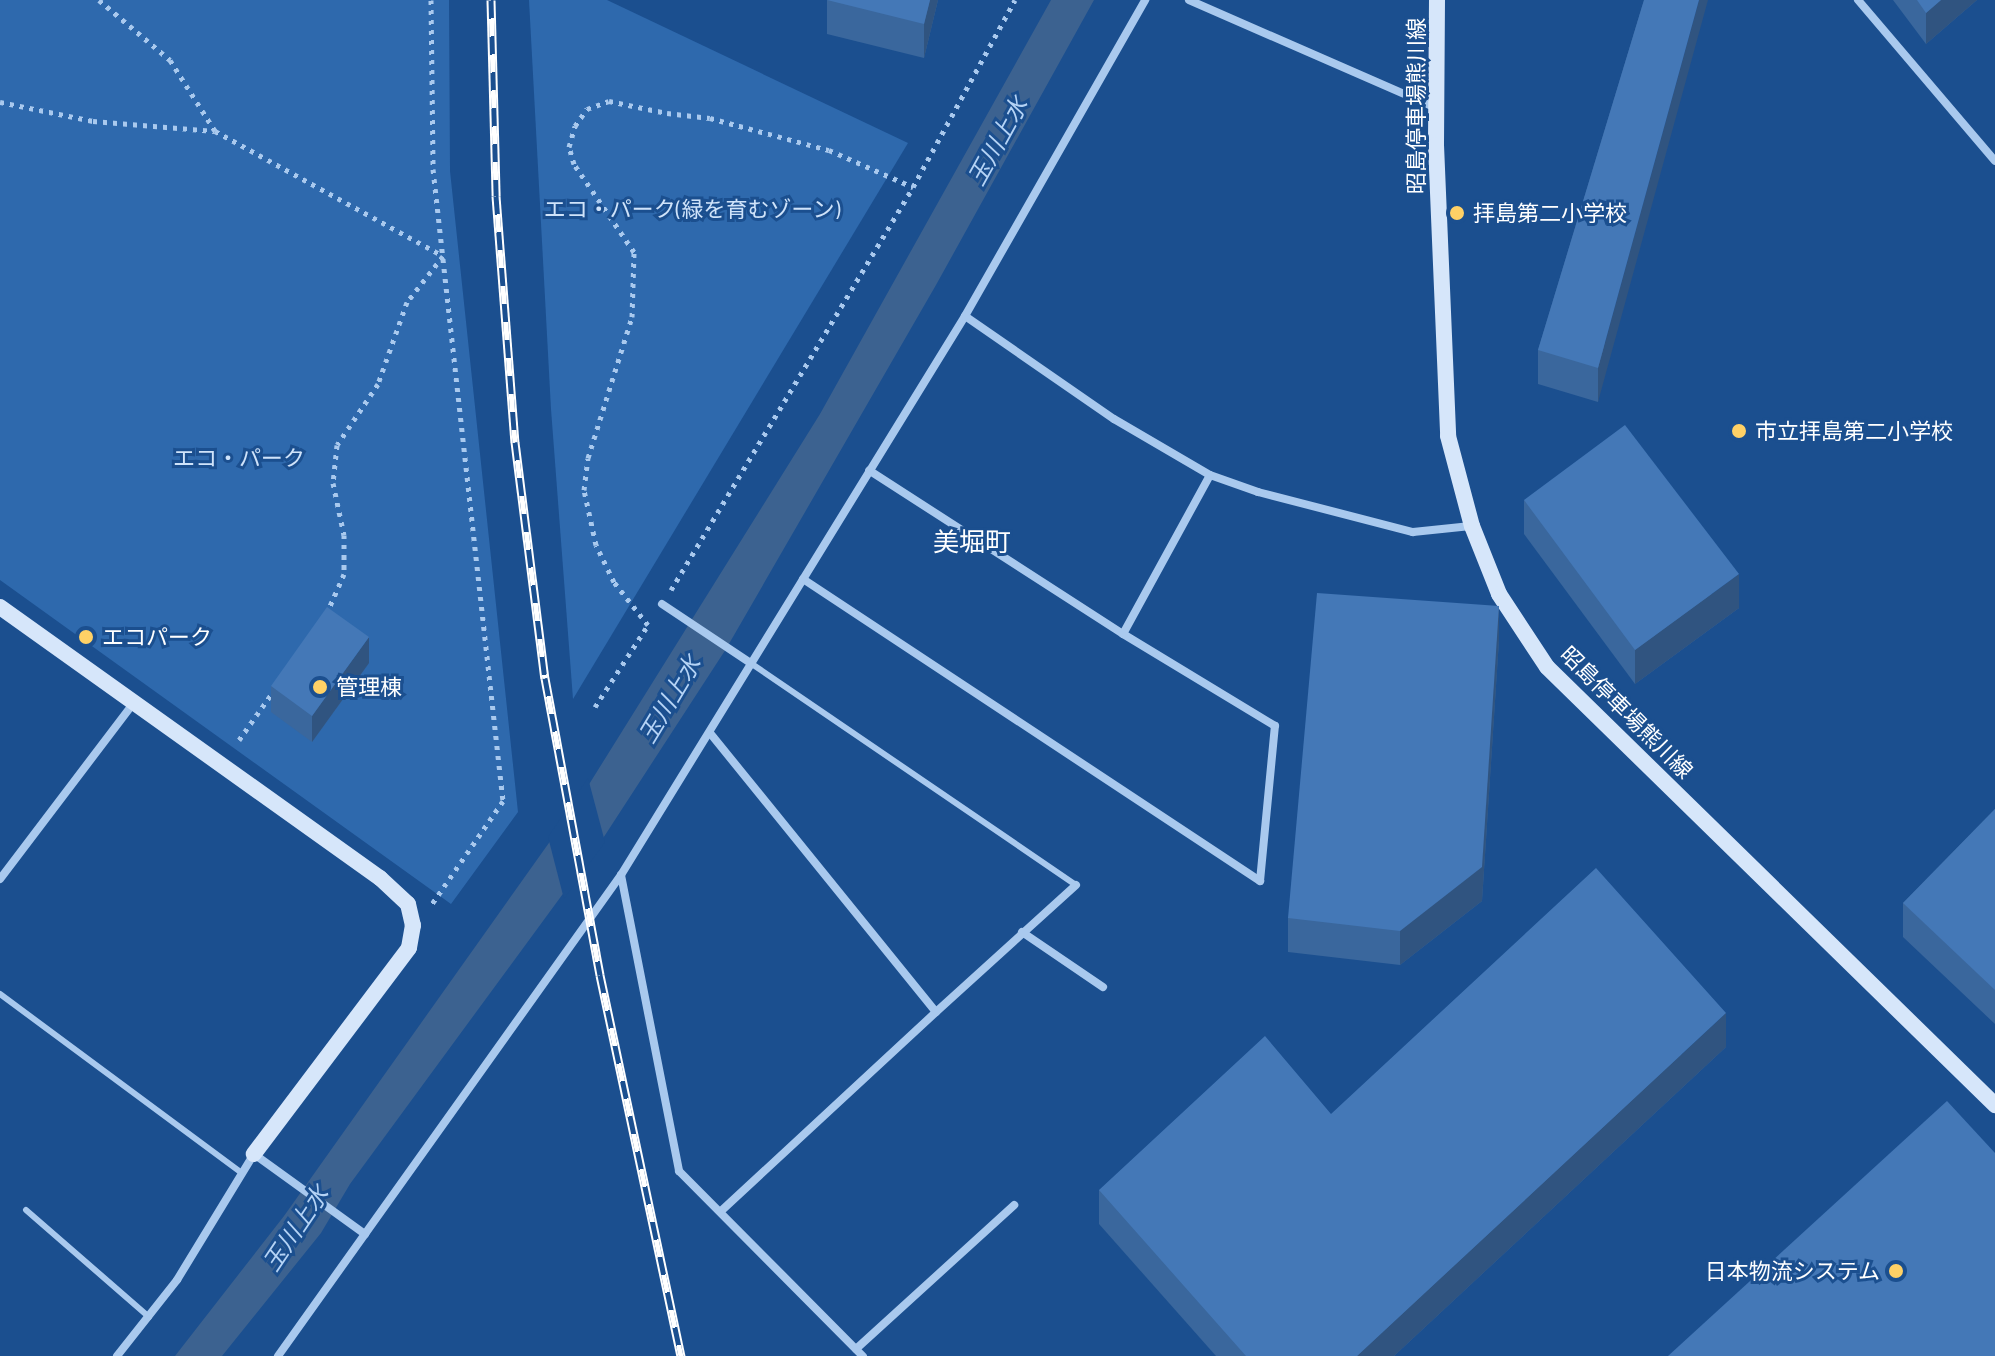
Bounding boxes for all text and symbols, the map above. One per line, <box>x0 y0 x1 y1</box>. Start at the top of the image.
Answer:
street label: 昭島停車場熊川線 <box>1403 18 1429 194</box>
water label: 玉川上水 <box>961 92 1033 190</box>
park label: エコ・パーク(緑を育むゾーン) <box>543 196 841 222</box>
place label: 拝島第二小学校 <box>1473 200 1627 226</box>
marker: 拝島第二小学校 <box>1448 204 1466 222</box>
place label: 市立拝島第二小学校 <box>1755 418 1953 444</box>
marker: 市立拝島第二小学校 <box>1730 422 1748 440</box>
park label: エコ・パーク <box>173 445 305 471</box>
district label: 美堀町 <box>933 525 1011 557</box>
place label: エコパーク <box>102 624 212 650</box>
marker: エコパーク <box>77 628 95 646</box>
street label: 昭島停車場熊川線 <box>1555 640 1699 784</box>
water label: 玉川上水 <box>632 650 706 748</box>
place label: 管理棟 <box>336 674 402 700</box>
marker: 管理棟 <box>311 678 329 696</box>
water label: 玉川上水 <box>256 1180 334 1276</box>
place label: 日本物流システム <box>1704 1258 1880 1284</box>
marker: 日本物流システム <box>1887 1262 1905 1280</box>

